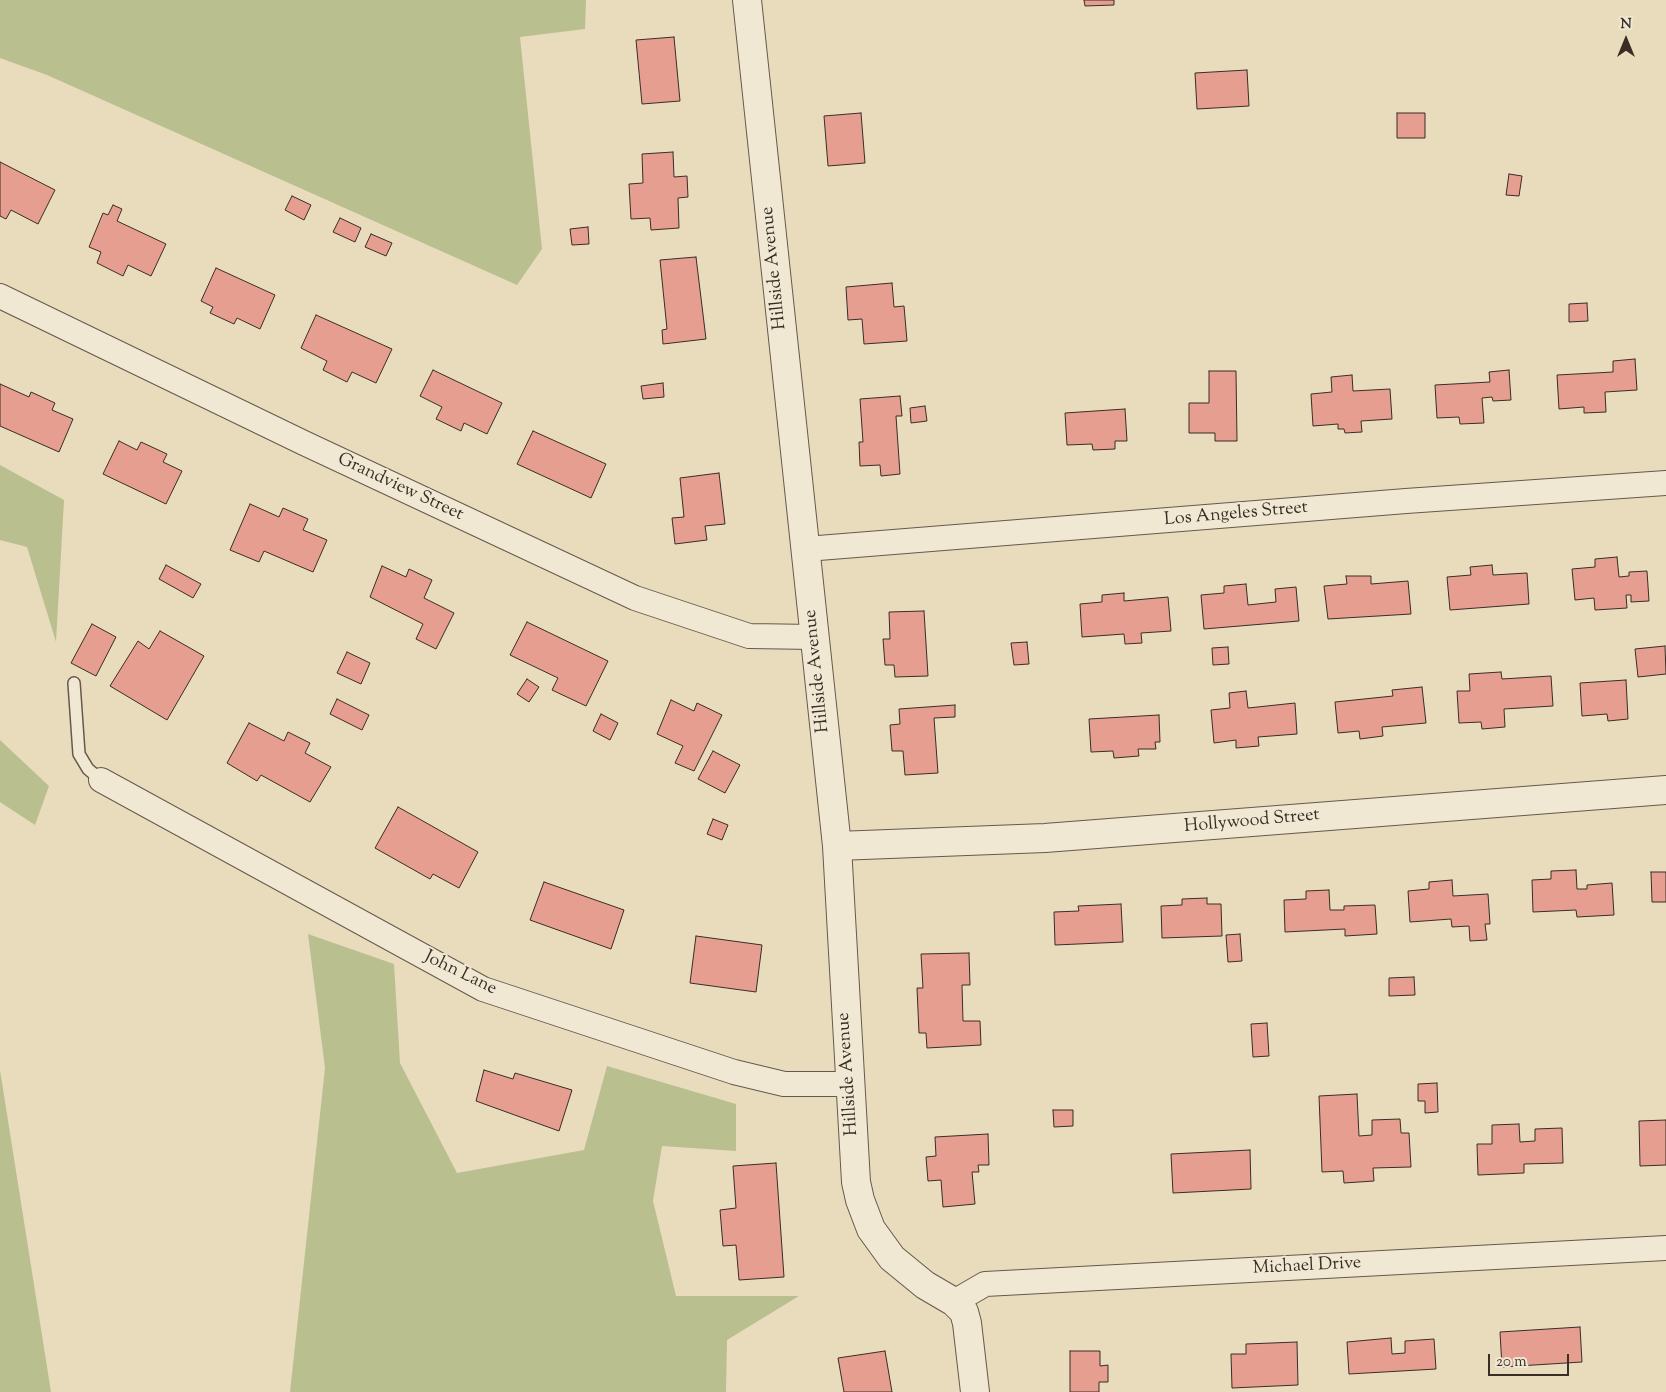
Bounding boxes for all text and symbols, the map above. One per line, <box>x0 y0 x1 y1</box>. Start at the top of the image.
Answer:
north arrow <box>1601 15 1651 65</box>
text: N <box>1620 15 1632 35</box>
street label: Hillside Avenue <box>758 205 792 331</box>
street label: Grandview Street <box>334 449 466 527</box>
street label: Los Angeles Street <box>1163 498 1309 532</box>
street label: Hillside Avenue <box>801 608 835 734</box>
street label: Hollywood Street <box>1183 805 1321 839</box>
street label: John Lane <box>420 947 500 1001</box>
street label: Hillside Avenue <box>834 1011 864 1137</box>
street label: Michael Drive <box>1252 1253 1362 1281</box>
scale bar <box>1491 1344 1572 1376</box>
text: 20 m <box>1496 1352 1527 1373</box>

